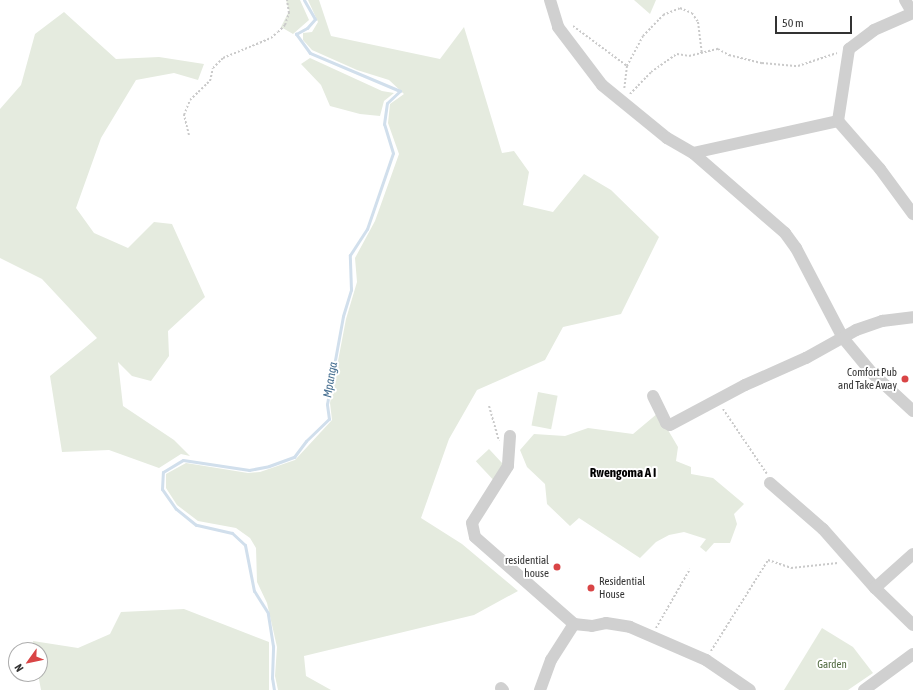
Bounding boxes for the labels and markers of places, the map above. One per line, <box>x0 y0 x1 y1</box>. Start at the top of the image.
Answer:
place label: Comfort Pub and Take Away <box>838 366 897 392</box>
marker: Comfort Pub and Take Away <box>900 374 910 384</box>
place label: residential house <box>505 554 549 580</box>
marker: residential house <box>552 562 562 572</box>
place label: Residential House <box>599 575 645 601</box>
marker: Residential House <box>586 583 596 593</box>

